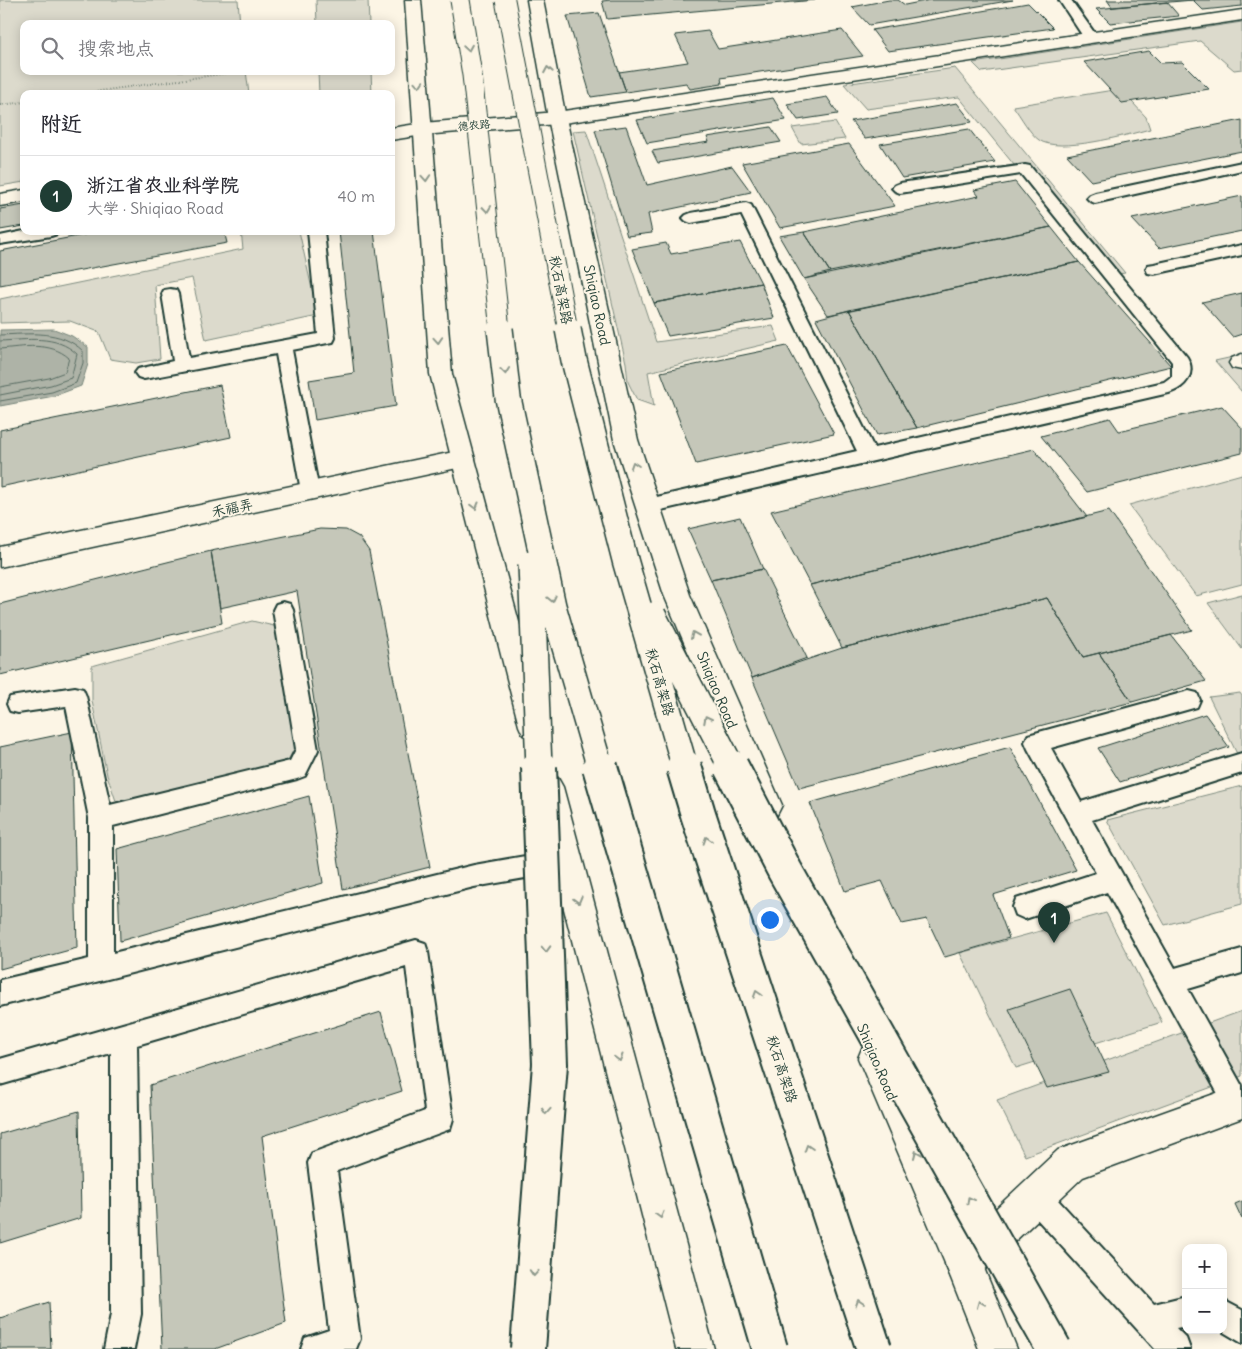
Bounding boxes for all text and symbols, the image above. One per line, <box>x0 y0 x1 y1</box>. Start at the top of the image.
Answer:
search box <box>20 20 395 75</box>
icon: search <box>38 34 66 62</box>
text: 搜索地点 <box>78 36 154 60</box>
one-way arrow <box>462 44 473 52</box>
one-way arrow <box>543 65 553 74</box>
one-way arrow <box>414 80 425 88</box>
text: 附近 <box>40 110 82 137</box>
street label: 德农路 <box>457 117 491 133</box>
text: 浙江省农业科学院 <box>87 173 239 197</box>
one-way arrow <box>421 174 432 182</box>
text: 1 <box>53 186 59 206</box>
text: 40 m <box>337 186 375 206</box>
text: 大学 · Shiqiao Road <box>87 198 224 218</box>
one-way arrow <box>481 206 492 214</box>
street label: 秋石高架路 <box>545 254 577 326</box>
street label: Shiqiao Road <box>580 263 614 347</box>
one-way arrow <box>433 336 444 344</box>
one-way arrow <box>499 367 510 375</box>
one-way arrow <box>630 462 640 470</box>
street label: 禾福弄 <box>210 495 254 521</box>
one-way arrow <box>470 502 480 510</box>
one-way arrow <box>546 594 557 603</box>
one-way arrow <box>689 631 700 640</box>
street label: 秋石高架路 <box>642 646 678 718</box>
street label: Shiqiao Road <box>693 649 741 731</box>
one-way arrow <box>703 716 713 725</box>
one-way arrow <box>702 836 712 844</box>
one-way arrow <box>572 896 583 905</box>
pin: 1 <box>1038 902 1070 943</box>
your location <box>757 907 783 933</box>
one-way arrow <box>540 945 551 953</box>
one-way arrow <box>753 990 763 999</box>
street label: Shiqiao Road <box>853 1021 901 1103</box>
street label: 秋石高架路 <box>763 1033 801 1105</box>
one-way arrow <box>613 1053 624 1062</box>
one-way arrow <box>541 1107 552 1115</box>
one-way arrow <box>804 1145 814 1153</box>
one-way arrow <box>912 1150 923 1159</box>
one-way arrow <box>966 1196 976 1205</box>
one-way arrow <box>654 1210 665 1219</box>
map controls <box>1182 1244 1227 1334</box>
button: + <box>1182 1244 1227 1289</box>
one-way arrow <box>529 1269 540 1277</box>
button: − <box>1182 1289 1227 1334</box>
one-way arrow <box>855 1299 865 1307</box>
one-way arrow <box>976 1300 986 1309</box>

